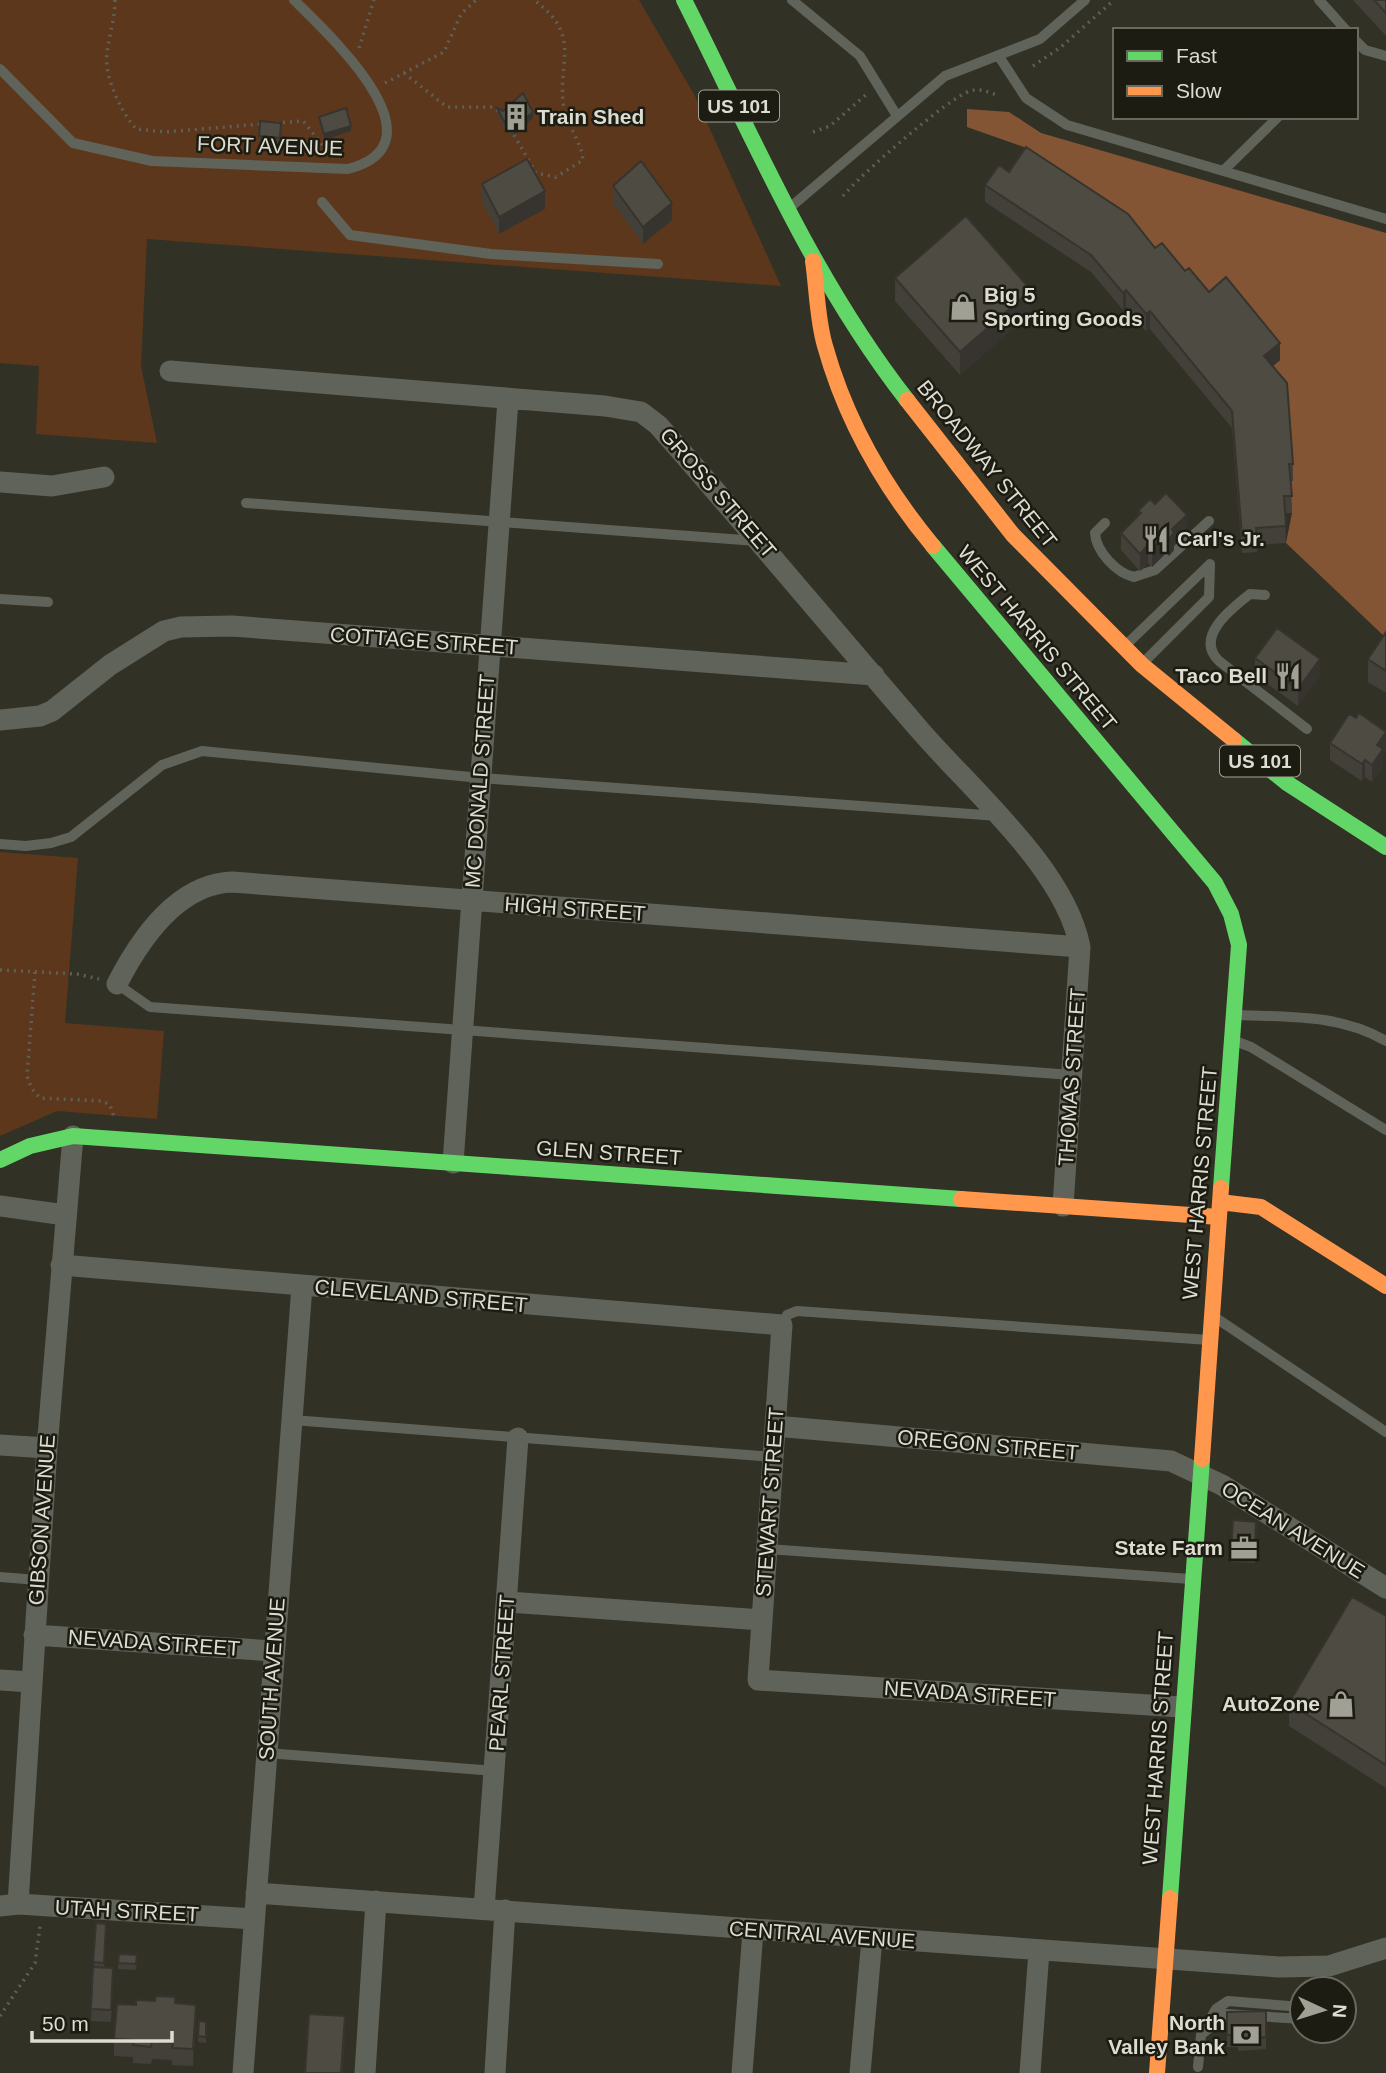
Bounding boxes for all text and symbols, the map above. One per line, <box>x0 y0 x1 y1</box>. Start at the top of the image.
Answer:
legend <box>1113 28 1358 119</box>
text: Fast <box>1176 44 1217 67</box>
text: Slow <box>1176 79 1222 102</box>
road number: US 101 <box>699 90 779 122</box>
building icon: Train Shed <box>501 102 531 132</box>
place label: Train Shed <box>537 105 644 128</box>
street label: FORT AVENUE <box>197 131 343 160</box>
place label: Big 5 Sporting Goods <box>984 283 1143 330</box>
shop icon: Big 5 Sporting Goods <box>948 292 978 322</box>
street label: BROADWAY STREET <box>913 375 1062 552</box>
street label: GROSS STREET <box>656 423 781 562</box>
restaurant icon: Carl's Jr. <box>1141 524 1171 554</box>
place label: Carl's Jr. <box>1177 527 1265 550</box>
street label: WEST HARRIS STREET <box>953 541 1122 735</box>
street label: COTTAGE STREET <box>329 622 519 659</box>
restaurant icon: Taco Bell <box>1273 661 1303 691</box>
place label: Taco Bell <box>1175 664 1267 687</box>
street label: MC DONALD STREET <box>461 673 498 889</box>
road number: US 101 <box>1220 746 1300 776</box>
street label: HIGH STREET <box>504 892 646 925</box>
street label: THOMAS STREET <box>1054 987 1089 1167</box>
street label: WEST HARRIS STREET <box>1178 1065 1221 1301</box>
street label: GLEN STREET <box>535 1136 683 1169</box>
street label: CLEVELAND STREET <box>314 1275 529 1316</box>
street label: STEWART STREET <box>751 1406 788 1597</box>
street label: OREGON STREET <box>896 1425 1080 1464</box>
street label: GIBSON AVENUE <box>24 1434 59 1606</box>
street label: OCEAN AVENUE <box>1218 1476 1369 1583</box>
office icon: State Farm <box>1229 1533 1259 1563</box>
place label: State Farm <box>1114 1536 1223 1559</box>
street label: PEARL STREET <box>485 1594 518 1752</box>
street label: SOUTH AVENUE <box>254 1597 289 1761</box>
street label: NEVADA STREET <box>67 1625 241 1660</box>
street label: WEST HARRIS STREET <box>1138 1630 1177 1866</box>
street label: NEVADA STREET <box>883 1676 1057 1711</box>
shop icon: AutoZone <box>1326 1689 1356 1719</box>
place label: AutoZone <box>1222 1692 1320 1715</box>
street label: UTAH STREET <box>54 1895 200 1926</box>
street label: CENTRAL AVENUE <box>728 1917 916 1952</box>
north arrow <box>1288 1975 1358 2045</box>
scale bar <box>32 2000 172 2044</box>
text: N <box>1329 2004 1350 2019</box>
place label: North Valley Bank <box>1108 2011 1225 2058</box>
text: 50 m <box>42 2012 89 2035</box>
bank icon: North Valley Bank <box>1231 2020 1261 2050</box>

